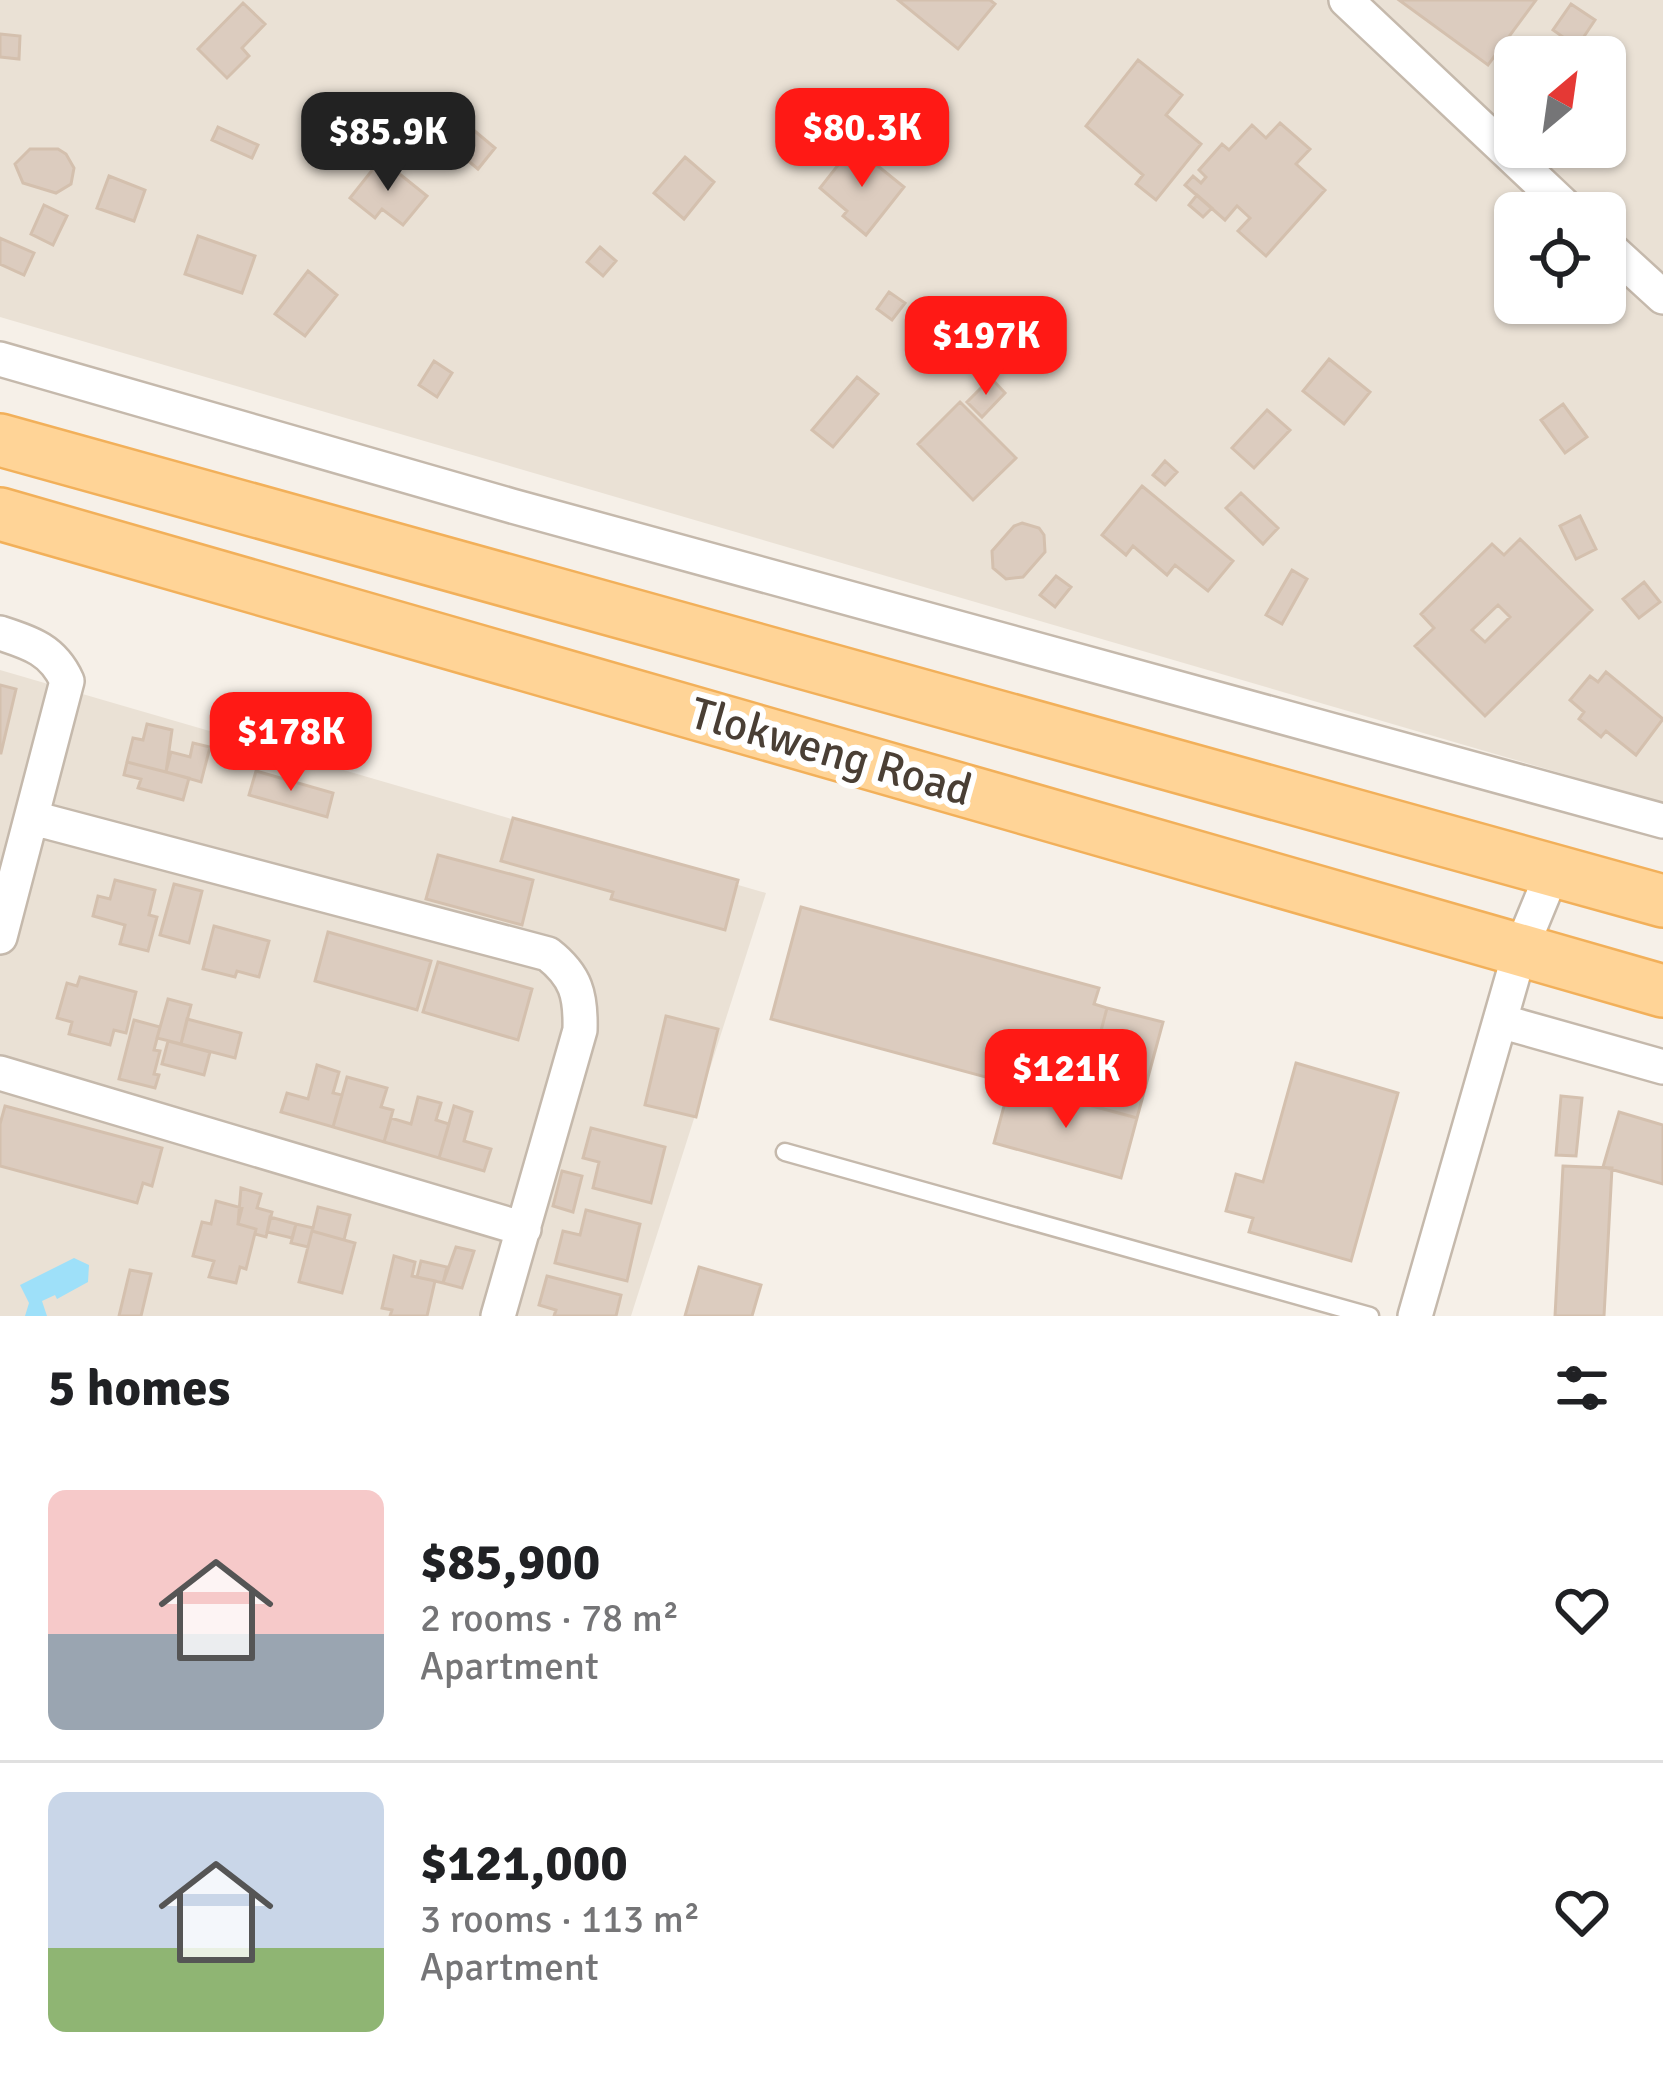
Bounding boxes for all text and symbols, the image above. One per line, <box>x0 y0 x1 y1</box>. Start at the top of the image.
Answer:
north arrow <box>1494 36 1626 168</box>
map controls <box>1494 36 1626 324</box>
pin: $80.3K <box>764 88 960 190</box>
pin: $85.9K <box>290 92 486 194</box>
text: $80.3K <box>802 103 922 151</box>
text: $85.9K <box>328 107 448 155</box>
button: locate <box>1494 192 1626 324</box>
pin: $197K <box>902 296 1070 398</box>
text: $197K <box>932 311 1040 359</box>
street label: Tlokweng Road <box>684 686 978 818</box>
pin: $178K <box>207 692 375 794</box>
text: $178K <box>237 707 345 755</box>
pin: $121K <box>982 1029 1150 1131</box>
text: $121K <box>1012 1044 1120 1092</box>
icon: filters <box>1549 1355 1615 1421</box>
text: 5 homes <box>48 1357 230 1420</box>
text: $85,900 <box>420 1531 600 1594</box>
icon: home <box>144 1538 288 1682</box>
icon: heart <box>1549 1577 1615 1643</box>
text: 2 rooms · 78 m² <box>420 1594 679 1642</box>
text: Apartment <box>420 1642 599 1690</box>
text: $121,000 <box>420 1832 628 1895</box>
icon: home <box>144 1840 288 1984</box>
icon: heart <box>1549 1879 1615 1945</box>
text: 3 rooms · 113 m² <box>420 1895 700 1943</box>
text: Apartment <box>420 1943 599 1991</box>

